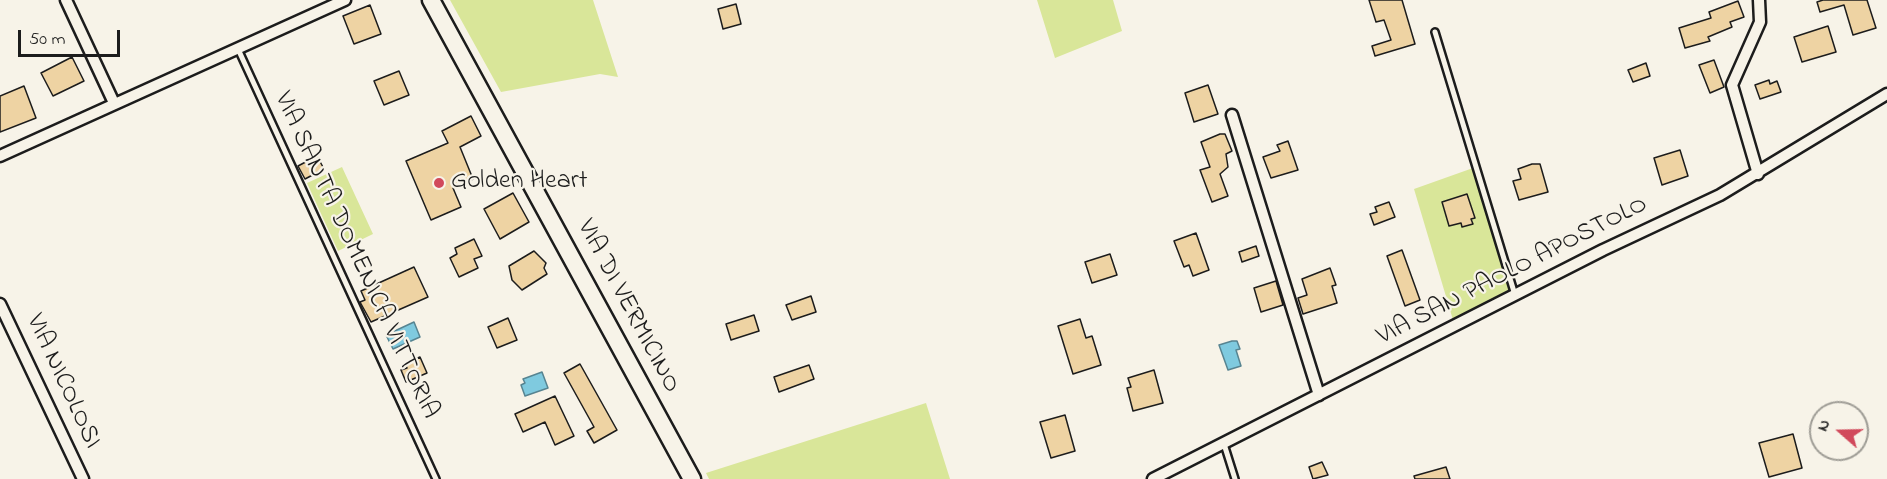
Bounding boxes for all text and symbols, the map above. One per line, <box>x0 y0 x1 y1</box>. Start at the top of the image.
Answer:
scale bar <box>21 18 123 56</box>
text: 50 m <box>29 27 66 53</box>
street label: VIA SANTA DOMENICA VITTORIA <box>265 88 445 424</box>
place label: Golden Heart <box>451 167 588 199</box>
marker: Golden Heart <box>432 176 446 190</box>
street label: VIA SAN PAOLO APOSTOLO <box>1373 190 1653 354</box>
street label: VIA DI VERMICINO <box>568 215 686 399</box>
street label: VIA NICOLOSI <box>17 310 107 454</box>
north arrow <box>1809 401 1869 461</box>
text: N <box>1811 416 1837 435</box>

